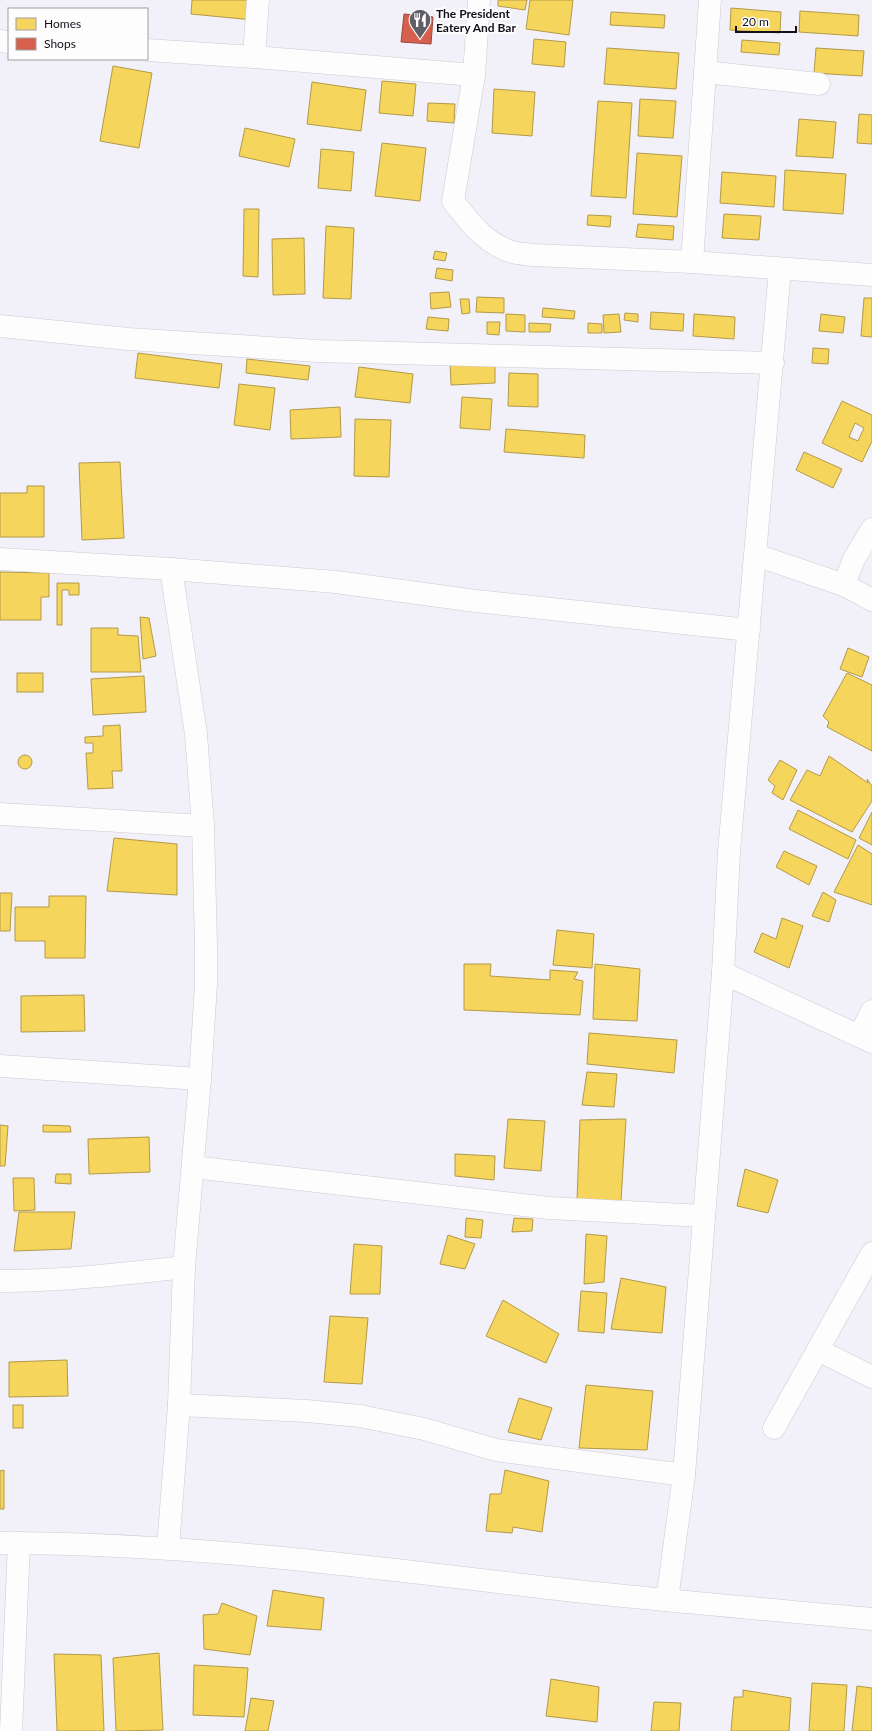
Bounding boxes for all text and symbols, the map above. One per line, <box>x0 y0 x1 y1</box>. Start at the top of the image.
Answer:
place label: The President Eatery And Bar <box>436 6 516 35</box>
restaurant icon: The President Eatery And Bar <box>407 7 433 40</box>
legend <box>8 8 148 60</box>
scale bar <box>736 8 796 34</box>
text: 20 m <box>742 14 769 29</box>
text: Homes <box>44 16 81 31</box>
text: Shops <box>44 36 76 51</box>

